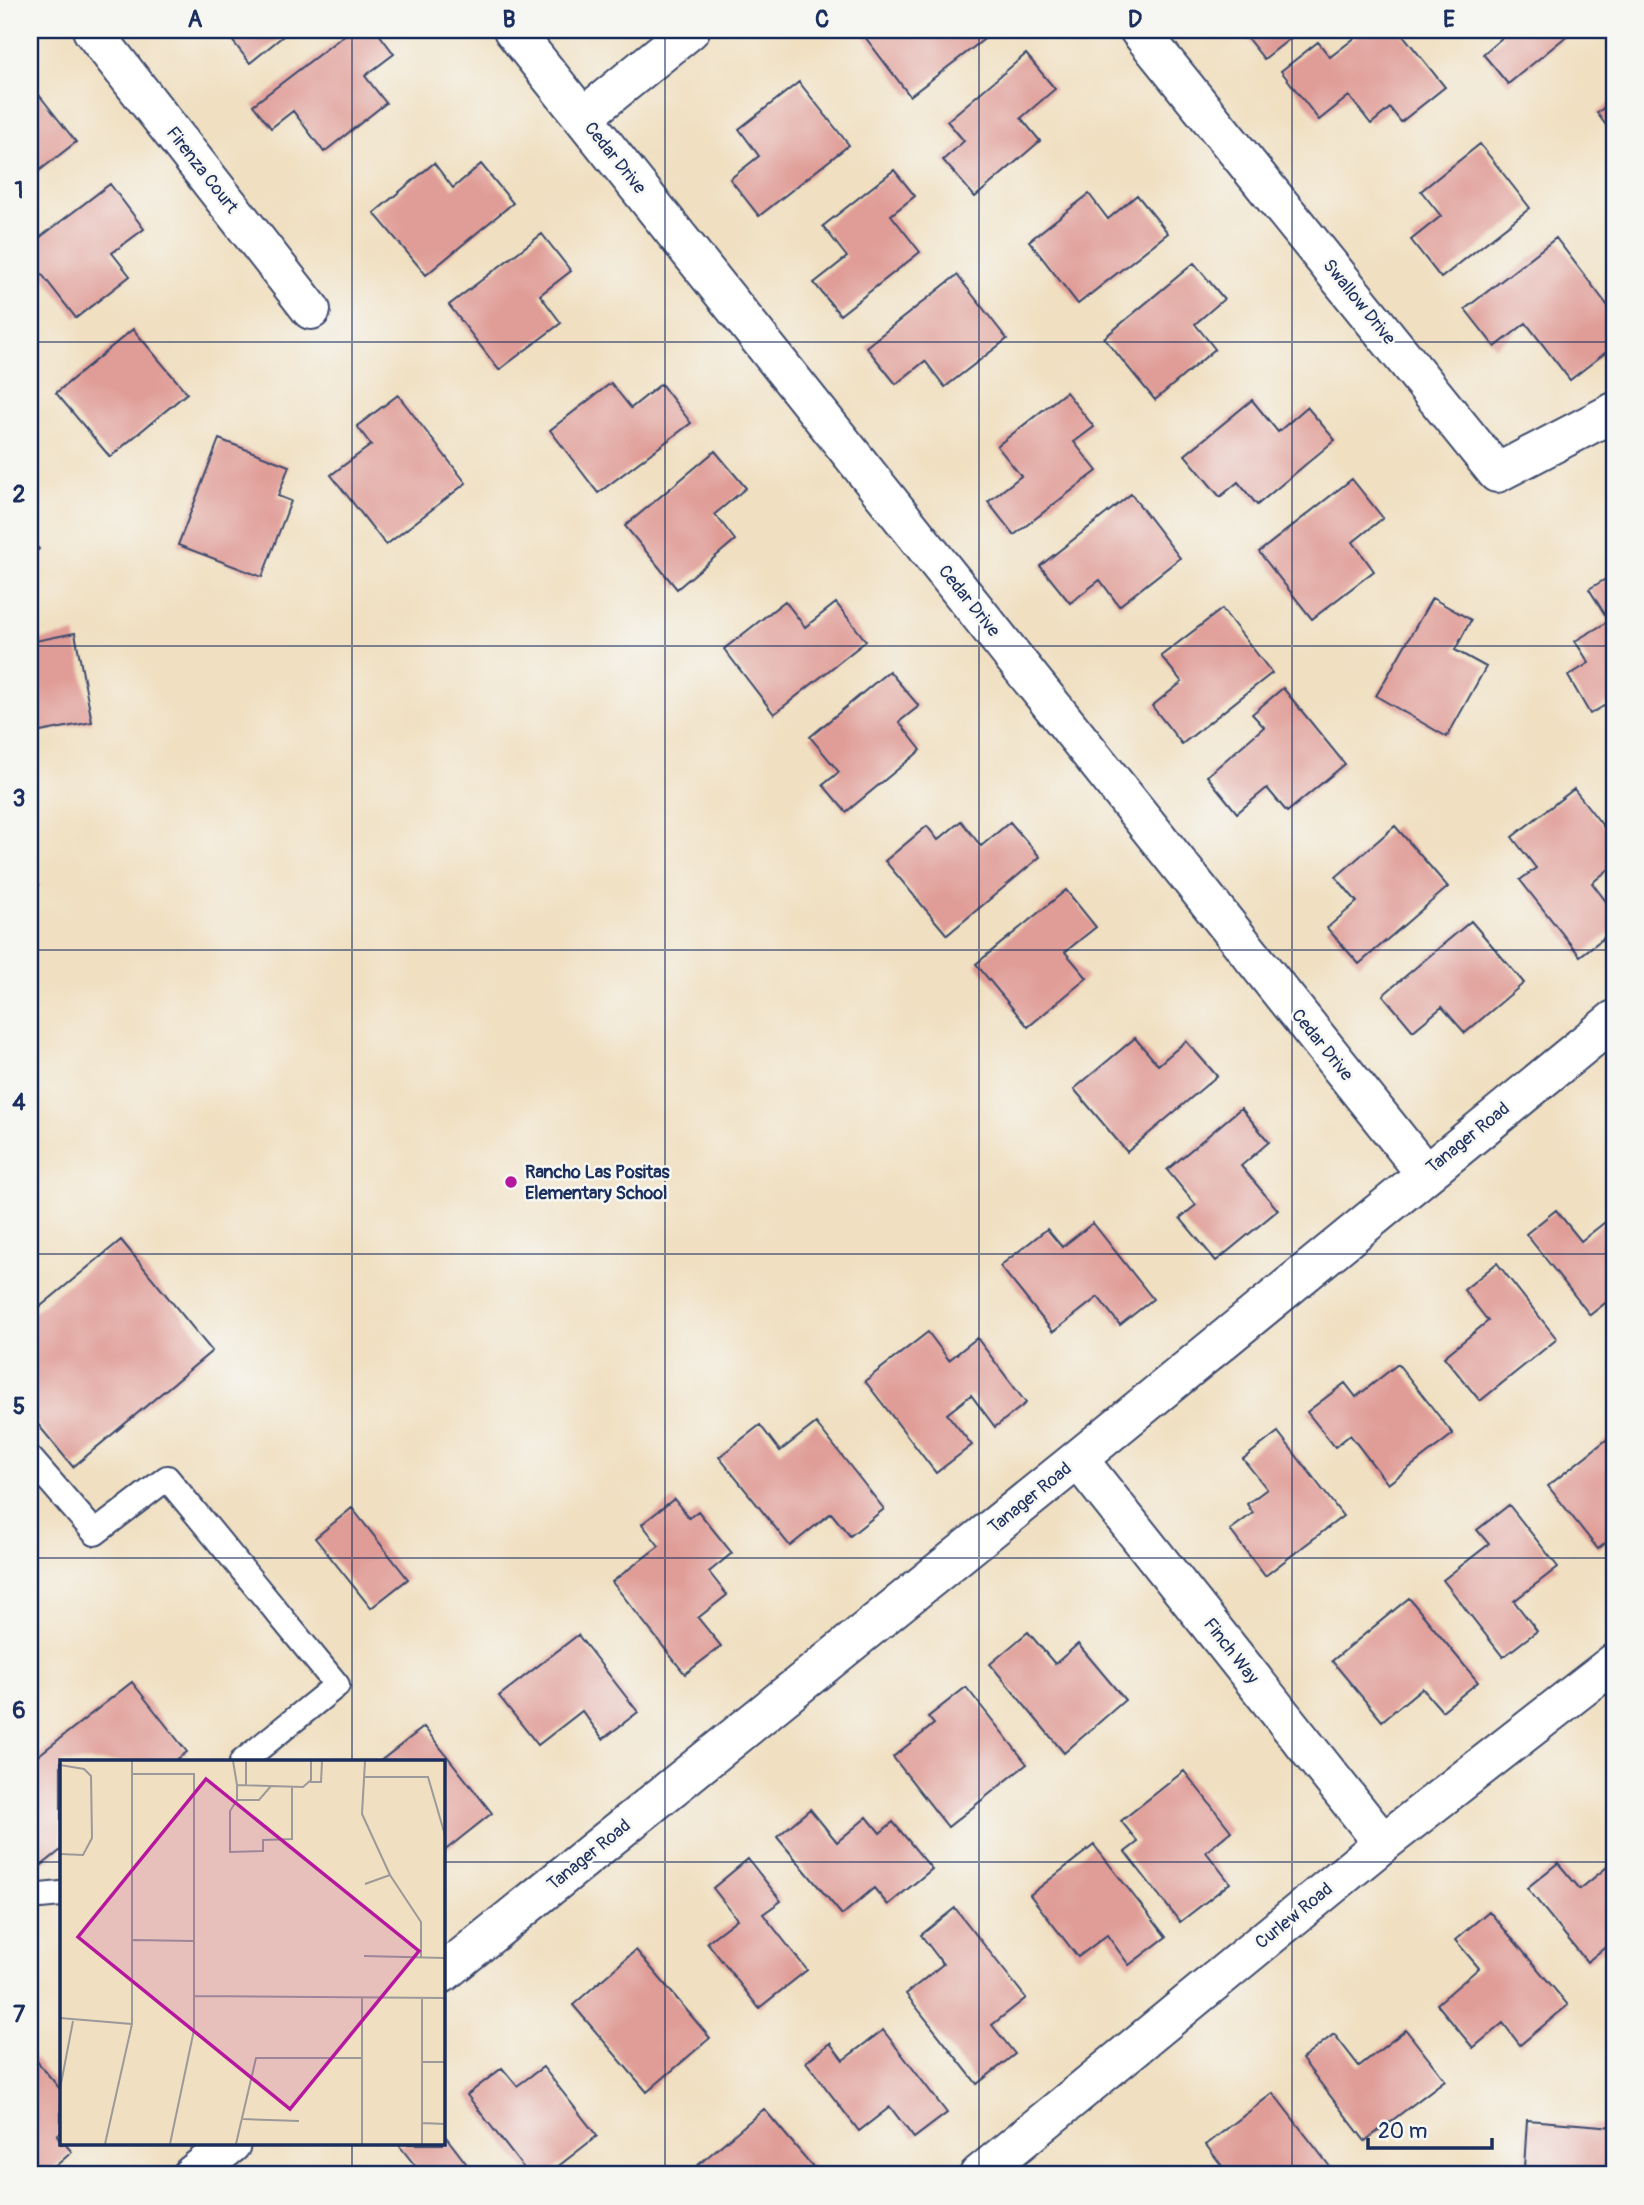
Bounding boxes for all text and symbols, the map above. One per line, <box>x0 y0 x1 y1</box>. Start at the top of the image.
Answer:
text: A <box>188 5 203 34</box>
text: B <box>502 5 516 34</box>
text: C <box>815 5 829 34</box>
text: D <box>1128 5 1142 34</box>
text: E <box>1443 5 1455 34</box>
street label: Cedar Drive <box>579 117 651 199</box>
street label: Firenza Court <box>161 122 244 219</box>
text: 1 <box>15 176 24 205</box>
street label: Swallow Drive <box>1317 255 1401 350</box>
text: 2 <box>13 480 26 509</box>
street label: Cedar Drive <box>933 560 1005 642</box>
text: 3 <box>13 784 25 813</box>
street label: Cedar Drive <box>1286 1004 1358 1086</box>
text: 4 <box>12 1088 26 1117</box>
street label: Tanager Road <box>1422 1097 1514 1179</box>
place label: Rancho Las Positas Elementary School <box>525 1161 671 1205</box>
marker: Rancho Las Positas Elementary School <box>503 1174 519 1190</box>
text: 5 <box>13 1392 25 1421</box>
street label: Tanager Road <box>984 1457 1076 1539</box>
street label: Finch Way <box>1198 1614 1264 1689</box>
text: 6 <box>12 1696 26 1725</box>
inset map <box>60 1760 444 2146</box>
street label: Tanager Road <box>543 1814 635 1896</box>
street label: Curlew Road <box>1251 1878 1337 1954</box>
text: 7 <box>13 2000 26 2029</box>
scale bar <box>1368 2107 1492 2151</box>
text: 20 m <box>1378 2118 1427 2145</box>

